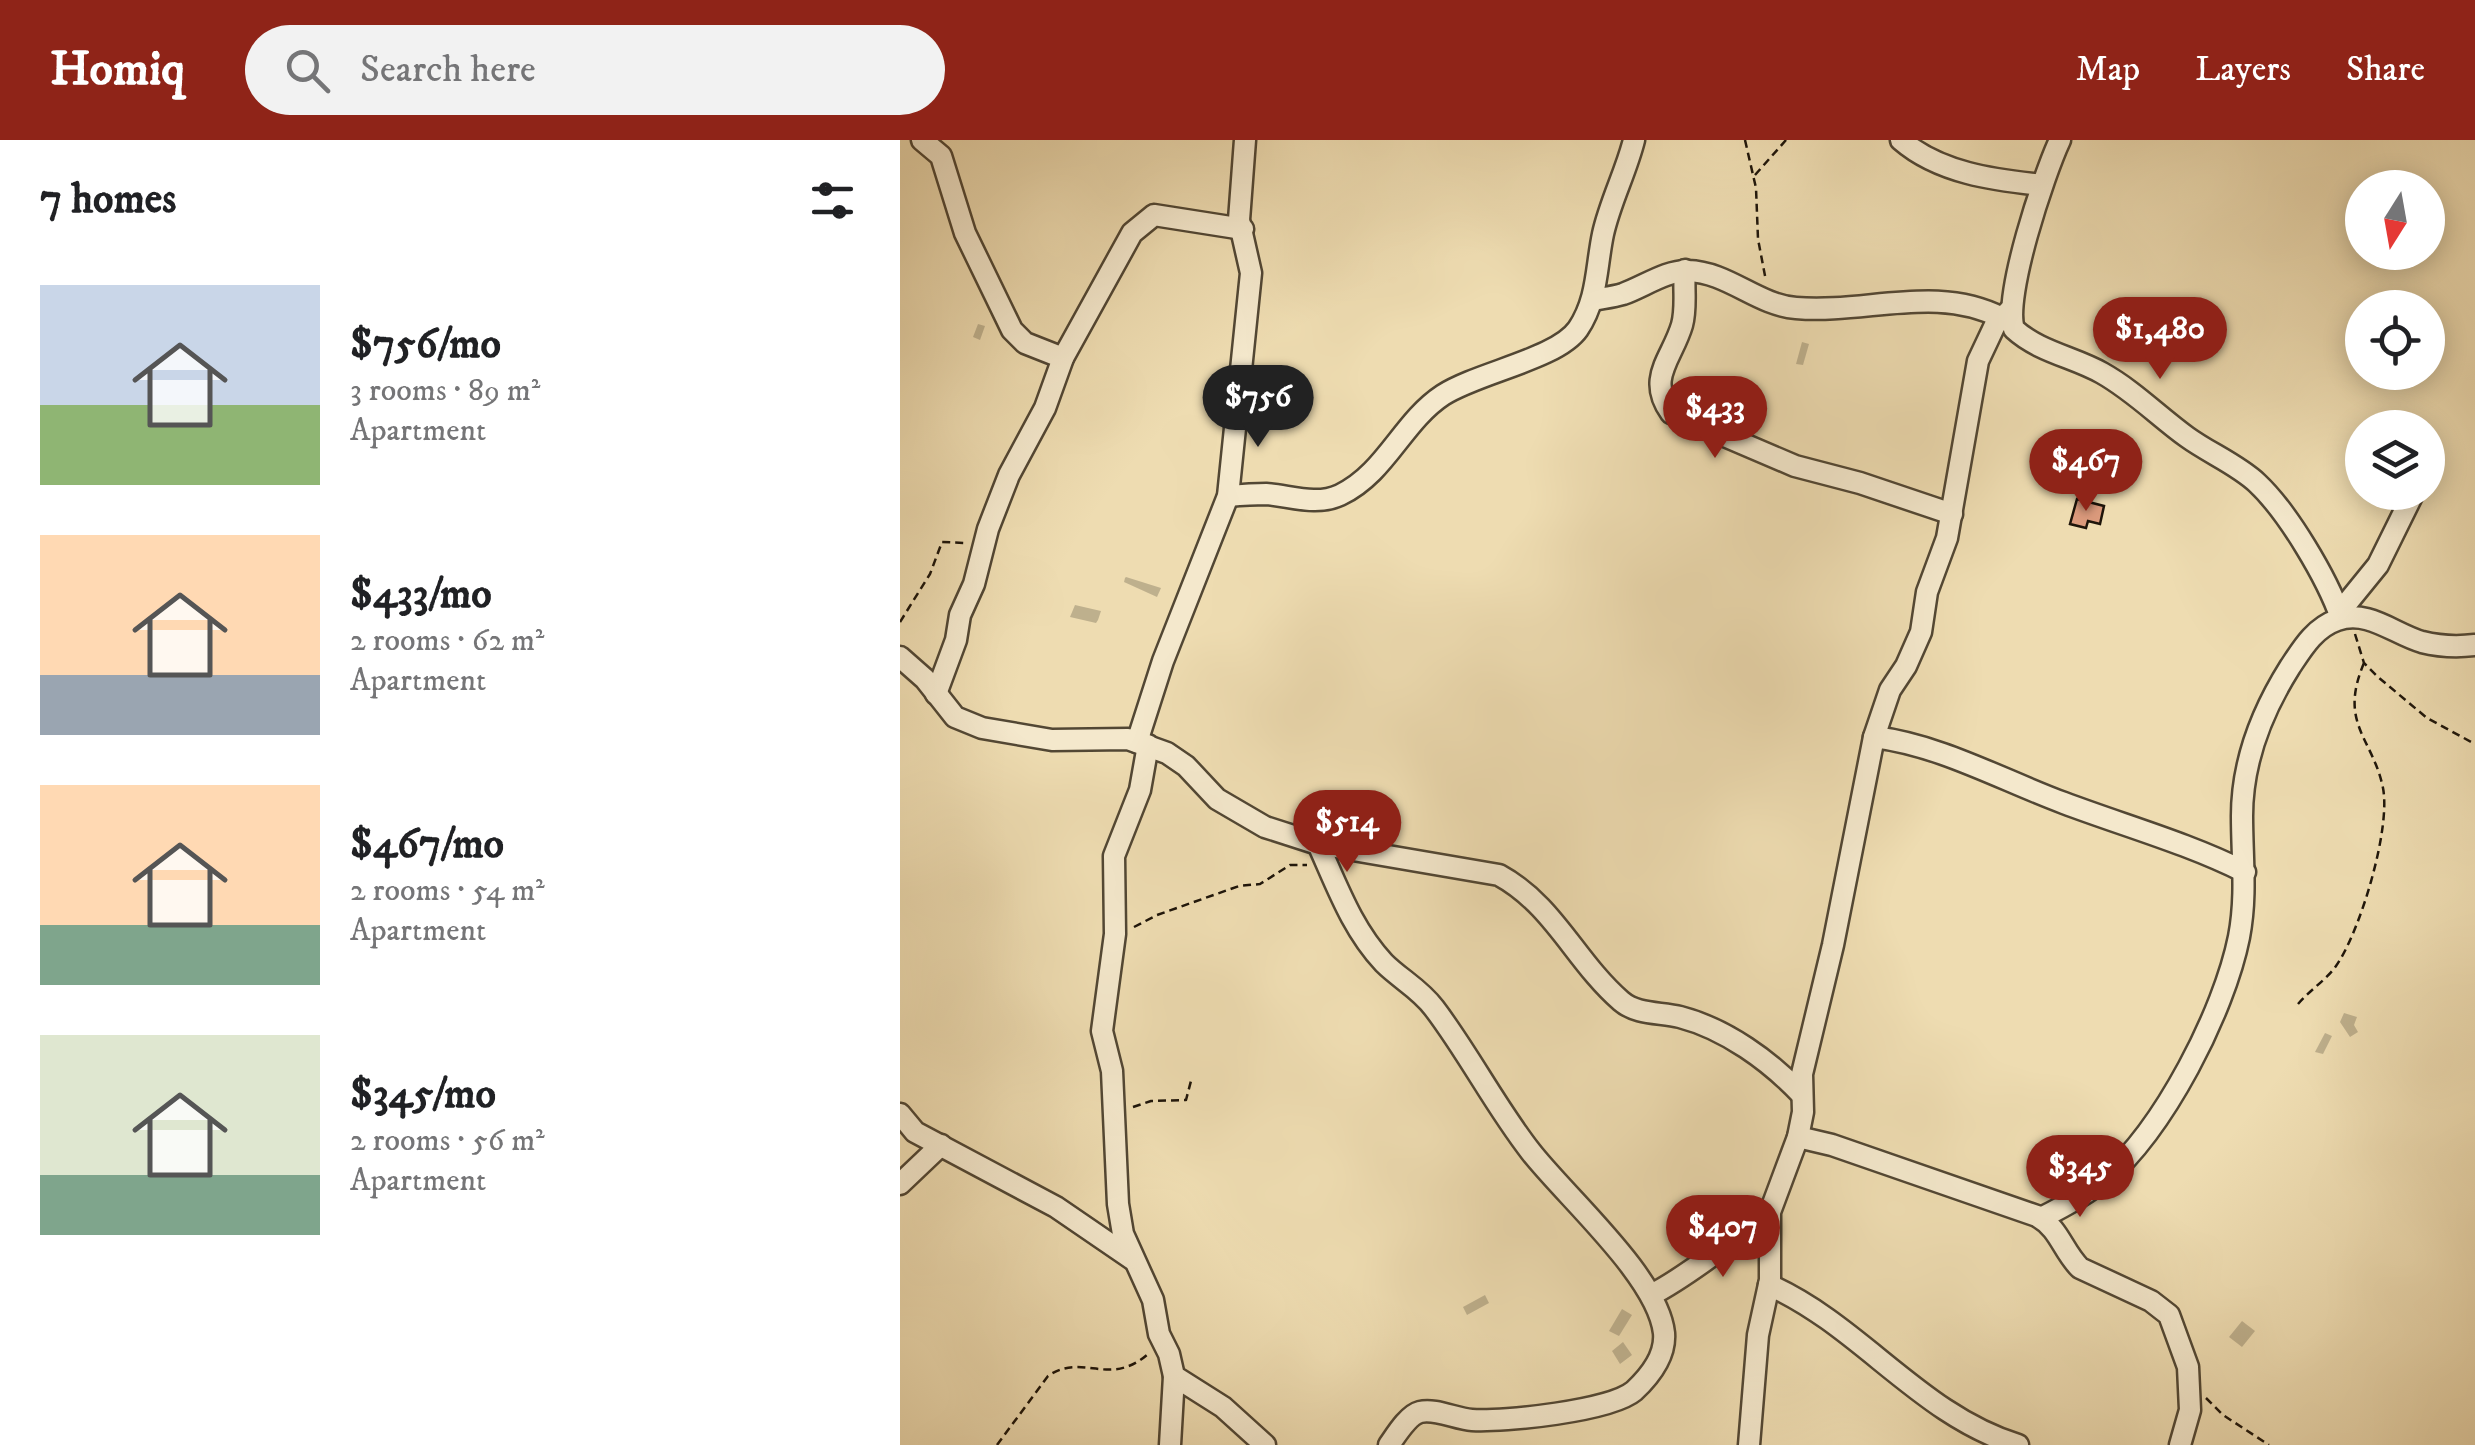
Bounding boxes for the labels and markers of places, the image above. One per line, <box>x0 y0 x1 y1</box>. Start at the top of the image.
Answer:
pin: $1,480 <box>2079 297 2241 382</box>
pin: $756 <box>1199 365 1317 450</box>
pin: $433 <box>1656 376 1774 461</box>
pin: $467 <box>2027 429 2145 514</box>
pin: $514 <box>1288 790 1406 875</box>
pin: $345 <box>2021 1135 2139 1220</box>
pin: $407 <box>1664 1195 1782 1280</box>

